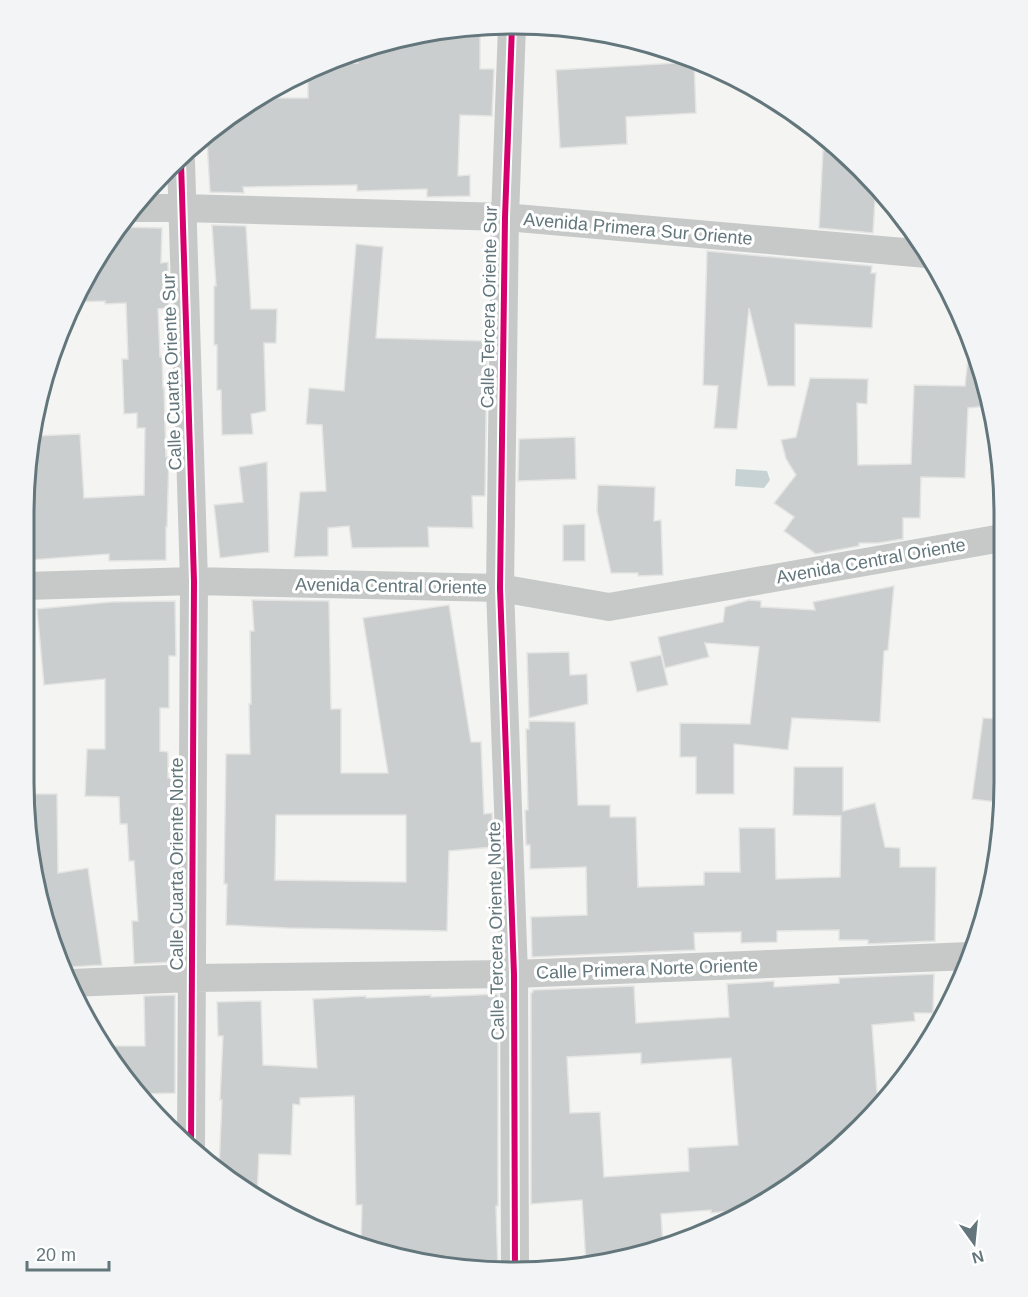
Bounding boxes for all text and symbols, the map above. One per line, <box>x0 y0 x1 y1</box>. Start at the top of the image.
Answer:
street label: Calle Tercera Oriente Sur <box>477 205 501 409</box>
street label: Avenida Primera Sur Oriente <box>523 209 753 249</box>
street label: Calle Cuarta Oriente Sur <box>159 273 185 471</box>
street label: Avenida Central Oriente <box>775 535 967 587</box>
street label: Avenida Central Oriente <box>295 574 487 598</box>
street label: Calle Cuarta Oriente Norte <box>167 757 187 971</box>
street label: Calle Tercera Oriente Norte <box>484 821 508 1041</box>
street label: Calle Primera Norte Oriente <box>536 955 758 983</box>
north arrow <box>944 1213 1004 1273</box>
scale bar <box>27 1234 110 1272</box>
text: 20 m <box>36 1245 76 1265</box>
text: N <box>970 1247 986 1267</box>

